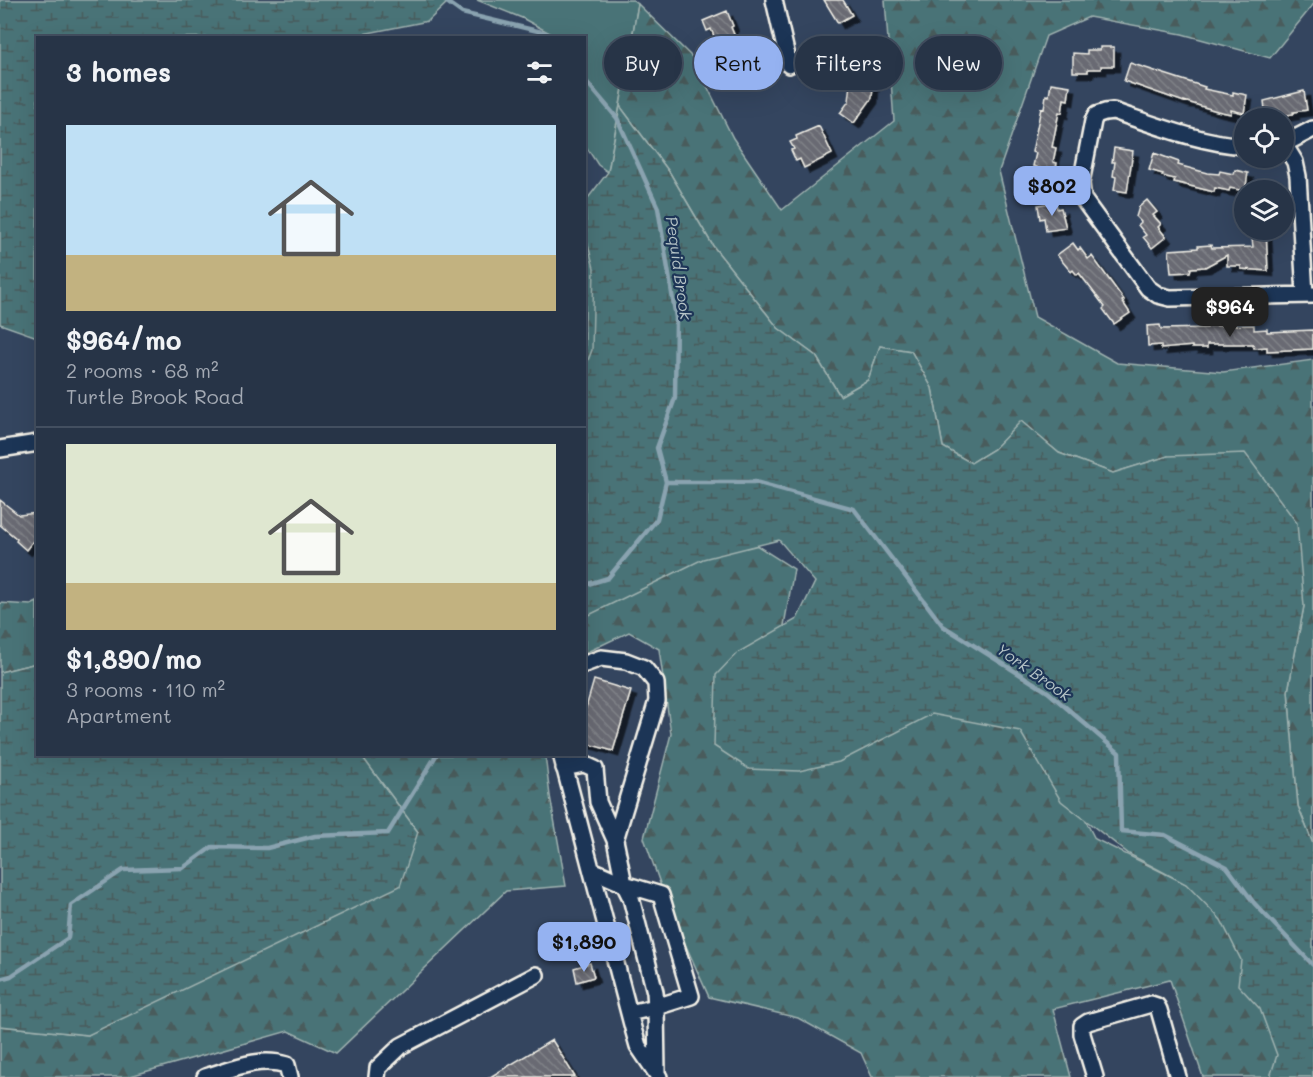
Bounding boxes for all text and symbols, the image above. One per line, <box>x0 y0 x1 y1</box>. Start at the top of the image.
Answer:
chip: Buy <box>604 36 682 90</box>
chip: Rent <box>694 36 783 90</box>
chip: Filters <box>795 36 903 90</box>
chip: New <box>915 36 1002 90</box>
text: 3 homes <box>66 55 171 89</box>
icon: filters <box>523 56 556 89</box>
map controls <box>1234 108 1294 240</box>
button: locate <box>1234 108 1294 168</box>
icon: home <box>257 164 365 272</box>
pin: $802 <box>1016 166 1088 217</box>
text: $802 <box>1028 172 1076 198</box>
button: layers <box>1234 180 1294 240</box>
water label: Pequid Brook <box>662 215 697 322</box>
pin: $964 <box>1194 287 1266 338</box>
text: $964 <box>1205 293 1255 319</box>
text: $964/mo <box>66 323 182 357</box>
text: 2 rooms · 68 m² <box>66 357 219 383</box>
text: Turtle Brook Road <box>66 383 244 409</box>
icon: home <box>257 483 365 591</box>
water label: York Brook <box>993 638 1076 705</box>
text: $1,890/mo <box>66 642 202 676</box>
text: 3 rooms · 110 m² <box>66 676 225 702</box>
text: Apartment <box>66 702 172 728</box>
pin: $1,890 <box>535 922 633 973</box>
text: $1,890 <box>552 928 616 954</box>

